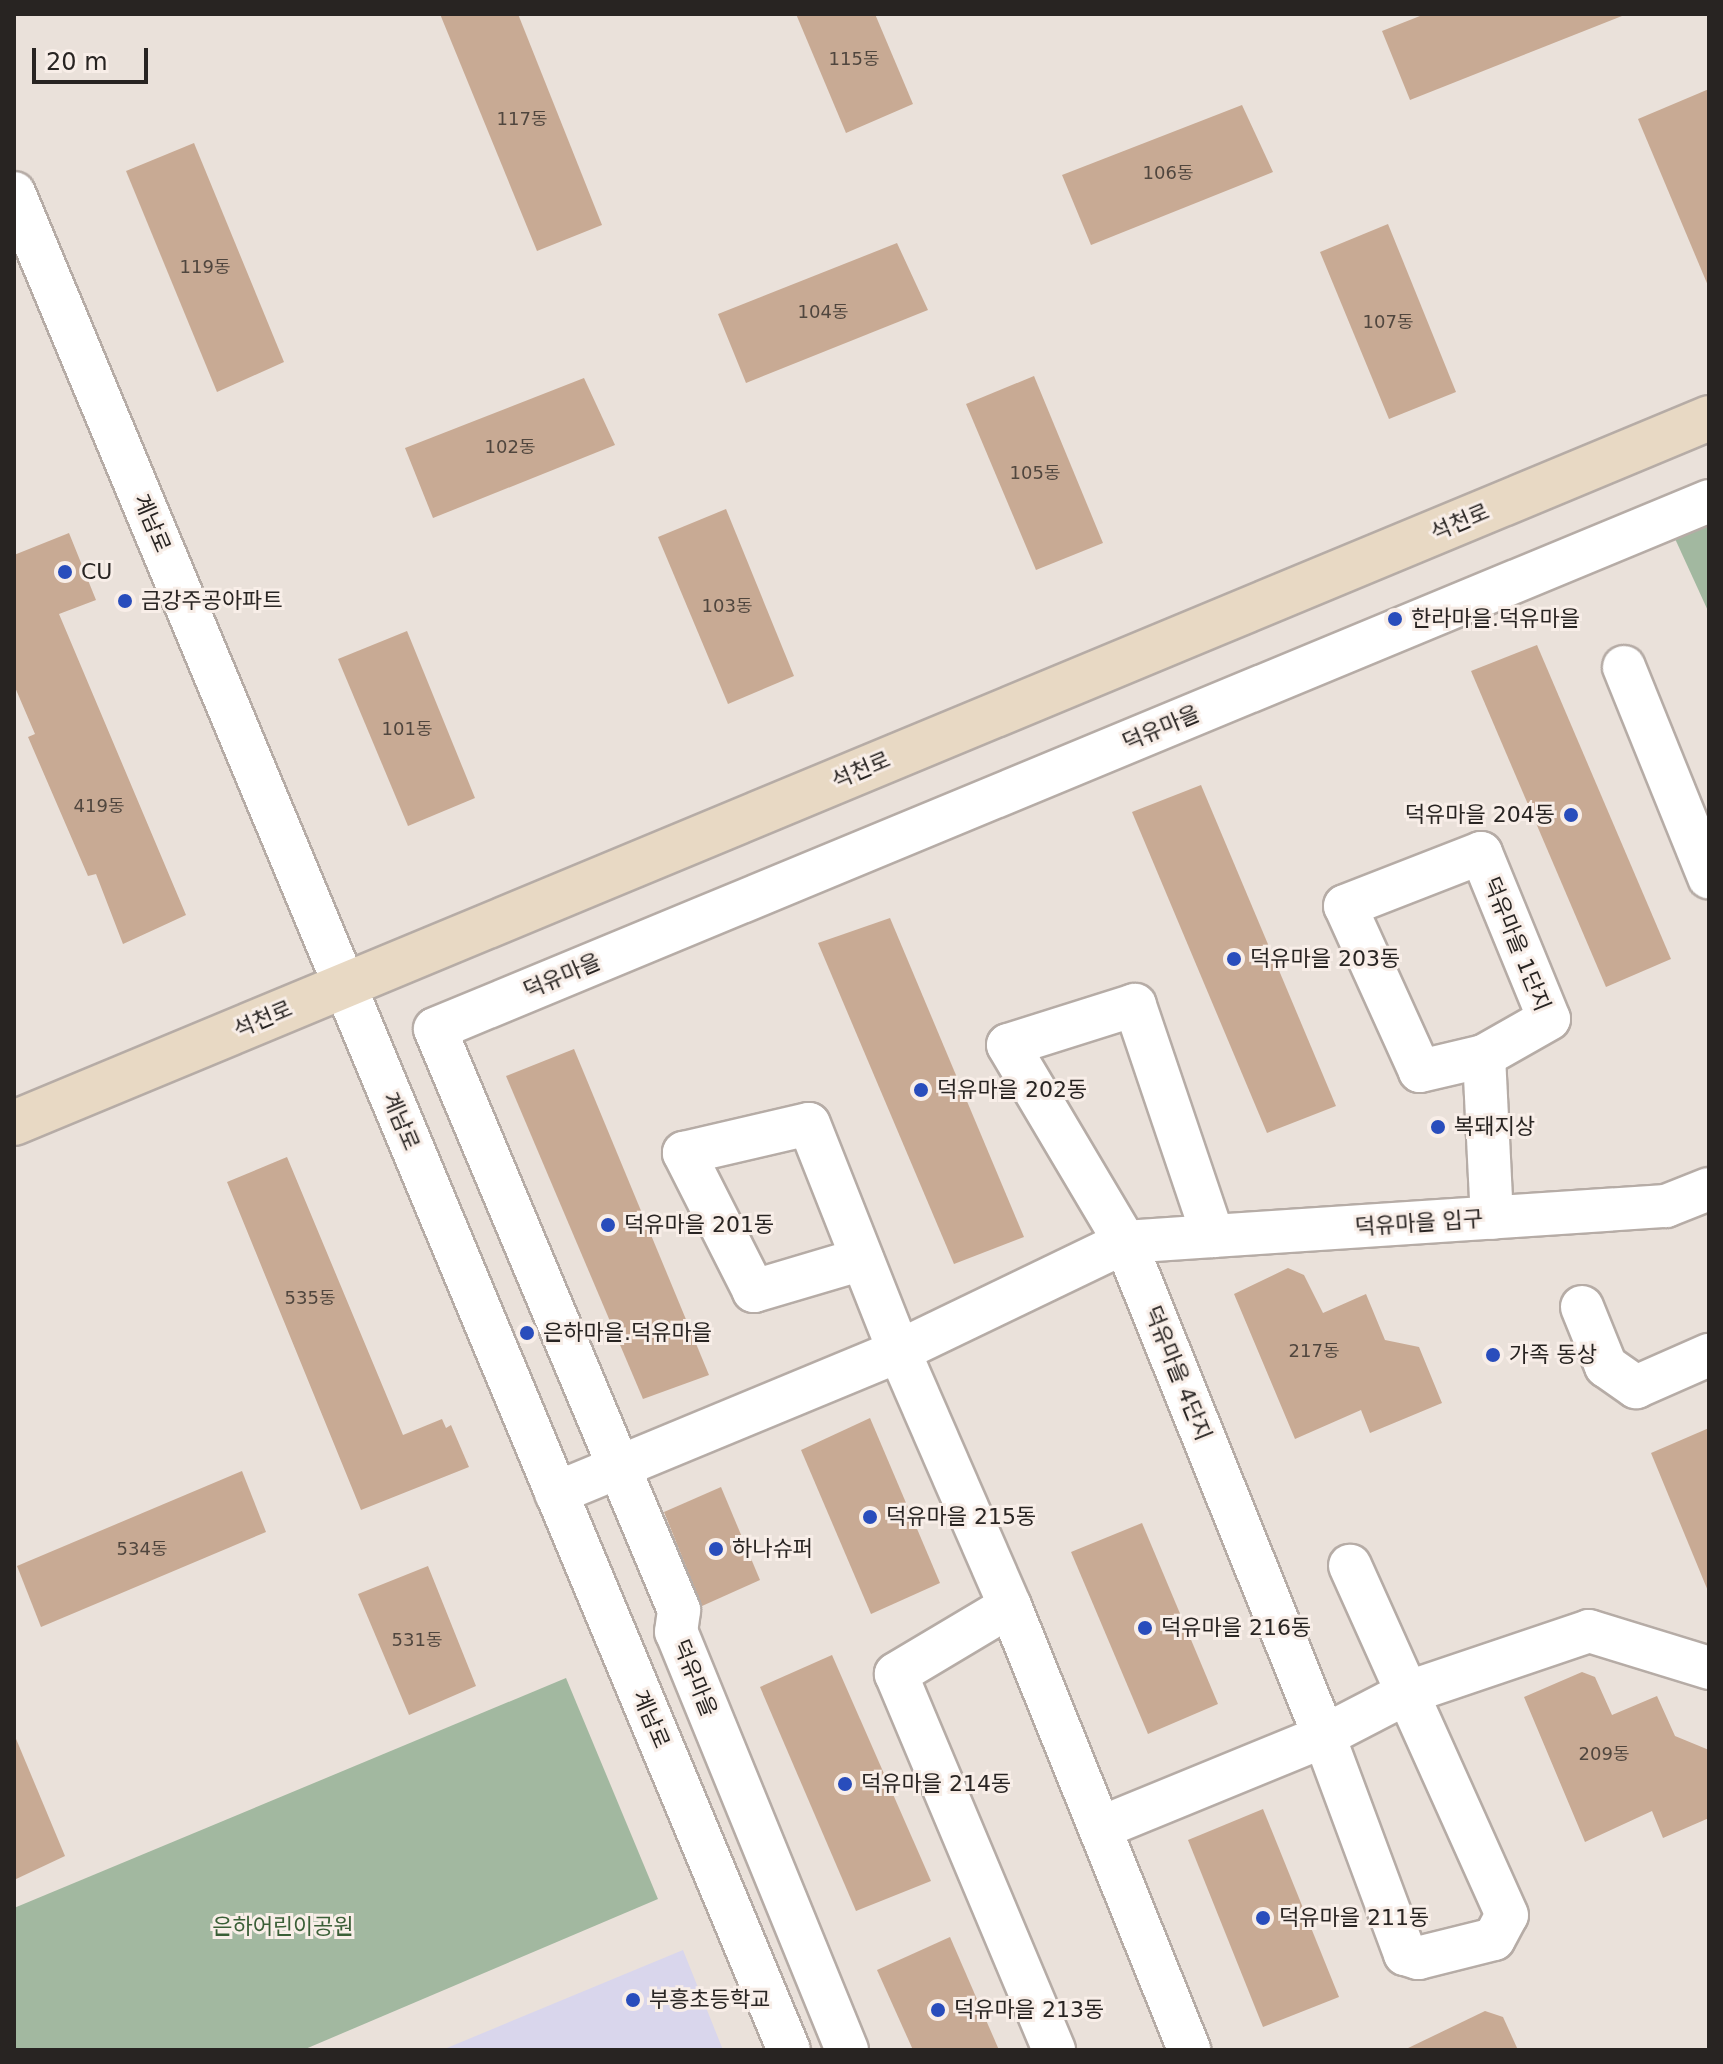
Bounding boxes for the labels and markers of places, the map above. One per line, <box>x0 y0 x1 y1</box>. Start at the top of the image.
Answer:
place label: CU <box>81 559 112 585</box>
marker: CU <box>56 563 74 581</box>
place label: 금강주공아파트 <box>141 588 283 614</box>
marker: 금강주공아파트 <box>116 592 134 610</box>
place label: 한라마을.덕유마을 <box>1411 606 1580 632</box>
marker: 한라마을.덕유마을 <box>1386 610 1404 628</box>
place label: 덕유마을 204동 <box>1405 802 1555 828</box>
marker: 덕유마을 204동 <box>1562 806 1580 824</box>
place label: 덕유마을 203동 <box>1250 946 1400 972</box>
marker: 덕유마을 203동 <box>1225 950 1243 968</box>
place label: 덕유마을 202동 <box>937 1077 1087 1103</box>
marker: 덕유마을 202동 <box>912 1081 930 1099</box>
place label: 복돼지상 <box>1454 1114 1535 1140</box>
marker: 복돼지상 <box>1429 1118 1447 1136</box>
place label: 덕유마을 201동 <box>624 1212 774 1238</box>
marker: 덕유마을 201동 <box>599 1216 617 1234</box>
place label: 은하마을.덕유마을 <box>543 1320 712 1346</box>
marker: 은하마을.덕유마을 <box>518 1324 536 1342</box>
place label: 가족 동상 <box>1509 1342 1597 1368</box>
marker: 가족 동상 <box>1484 1346 1502 1364</box>
place label: 덕유마을 215동 <box>886 1504 1036 1530</box>
marker: 덕유마을 215동 <box>861 1508 879 1526</box>
place label: 하나슈퍼 <box>732 1536 813 1562</box>
marker: 하나슈퍼 <box>707 1540 725 1558</box>
place label: 덕유마을 216동 <box>1161 1615 1311 1641</box>
marker: 덕유마을 216동 <box>1136 1619 1154 1637</box>
place label: 덕유마을 214동 <box>861 1771 1011 1797</box>
marker: 덕유마을 214동 <box>836 1775 854 1793</box>
place label: 덕유마을 211동 <box>1279 1905 1429 1931</box>
marker: 덕유마을 211동 <box>1254 1909 1272 1927</box>
place label: 부흥초등학교 <box>649 1987 770 2013</box>
marker: 부흥초등학교 <box>624 1991 642 2009</box>
place label: 덕유마을 213동 <box>954 1997 1104 2023</box>
marker: 덕유마을 213동 <box>929 2001 947 2019</box>

